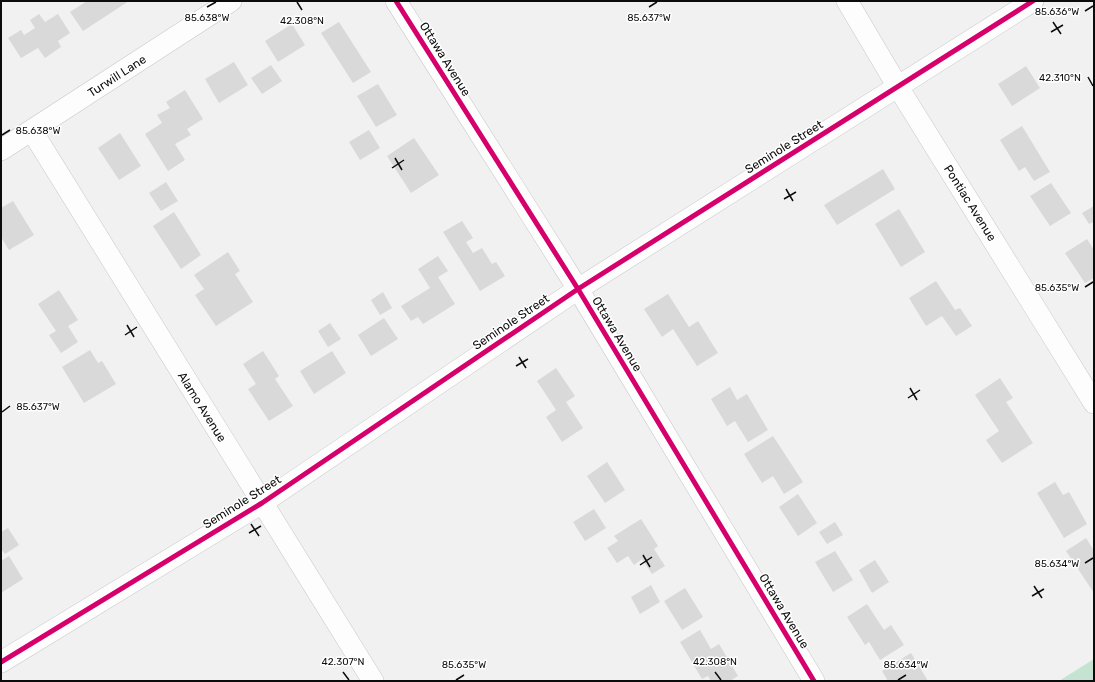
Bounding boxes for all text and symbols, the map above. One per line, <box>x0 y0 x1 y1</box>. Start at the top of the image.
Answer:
text: 85.636°W <box>1035 6 1079 18</box>
text: 85.638°W <box>185 12 229 24</box>
text: 85.637°W <box>627 12 671 24</box>
text: 42.308°N <box>280 15 324 27</box>
street label: Ottawa Avenue <box>417 19 474 99</box>
street label: Turwill Lane <box>85 52 149 100</box>
text: 42.310°N <box>1039 72 1081 84</box>
street label: Seminole Street <box>742 117 826 177</box>
text: 85.638°W <box>16 125 60 137</box>
street label: Pontiac Avenue <box>941 162 999 244</box>
text: 85.635°W <box>1035 282 1079 294</box>
street label: Seminole Street <box>470 291 552 353</box>
street label: Ottawa Avenue <box>589 294 645 374</box>
street label: Alamo Avenue <box>175 369 229 445</box>
text: 85.637°W <box>16 401 60 413</box>
street label: Seminole Street <box>200 472 284 532</box>
text: 85.634°W <box>1035 558 1079 570</box>
street label: Ottawa Avenue <box>756 571 812 651</box>
text: 42.307°N <box>322 656 365 668</box>
text: 42.308°N <box>693 656 737 668</box>
text: 85.635°W <box>442 659 486 671</box>
text: 85.634°W <box>884 659 928 671</box>

